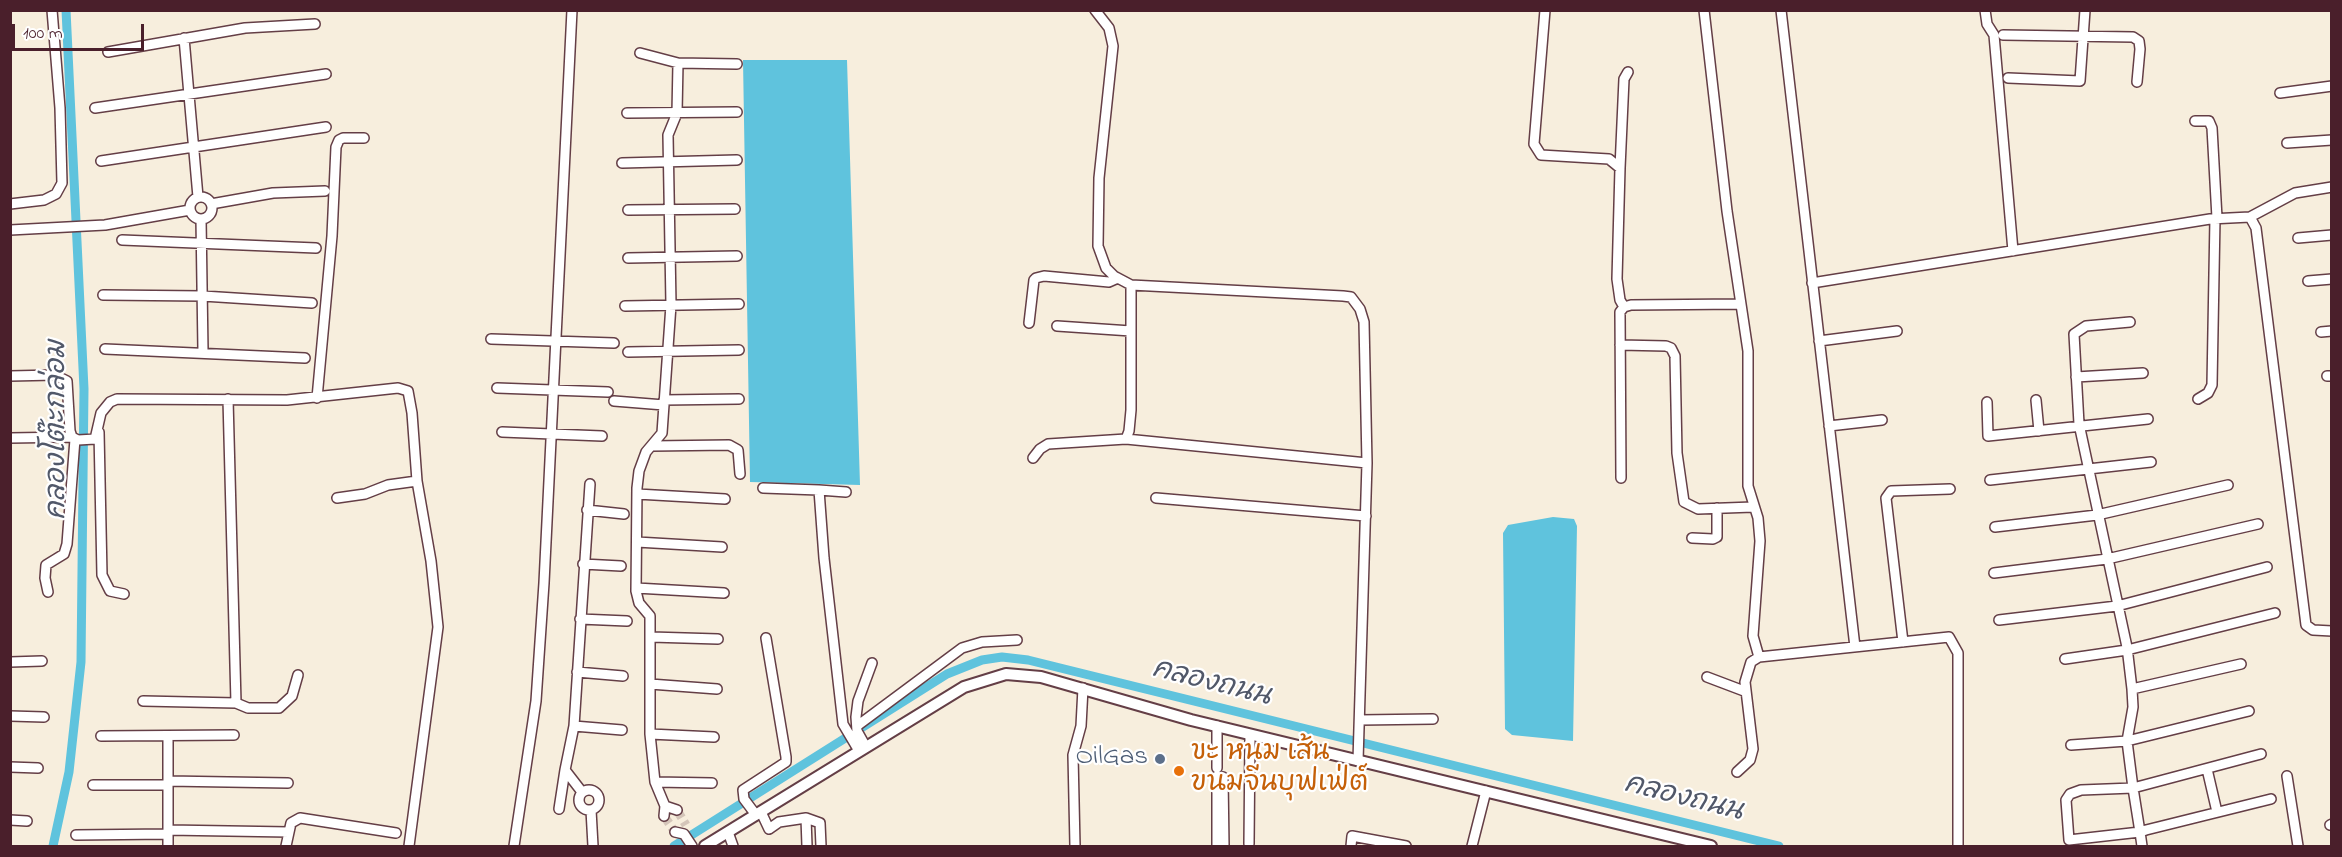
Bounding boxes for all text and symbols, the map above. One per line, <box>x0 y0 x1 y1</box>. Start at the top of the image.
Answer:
scale bar <box>15 12 147 50</box>
text: 100 m <box>23 21 63 47</box>
water label: คลองโต๊ะกล่อม <box>42 340 76 520</box>
water label: คลองถนน <box>1148 654 1274 716</box>
place label: ขะ หนม เส้น ขนมจีนบุฟเฟ่ต์ <box>1191 739 1368 802</box>
place label: OilGas <box>1076 743 1148 775</box>
marker: OilGas <box>1153 752 1167 766</box>
marker: ขะ หนม เส้น ขนมจีนบุฟเฟ่ต์ <box>1172 764 1186 778</box>
water label: คลองถนน <box>1620 769 1746 831</box>

